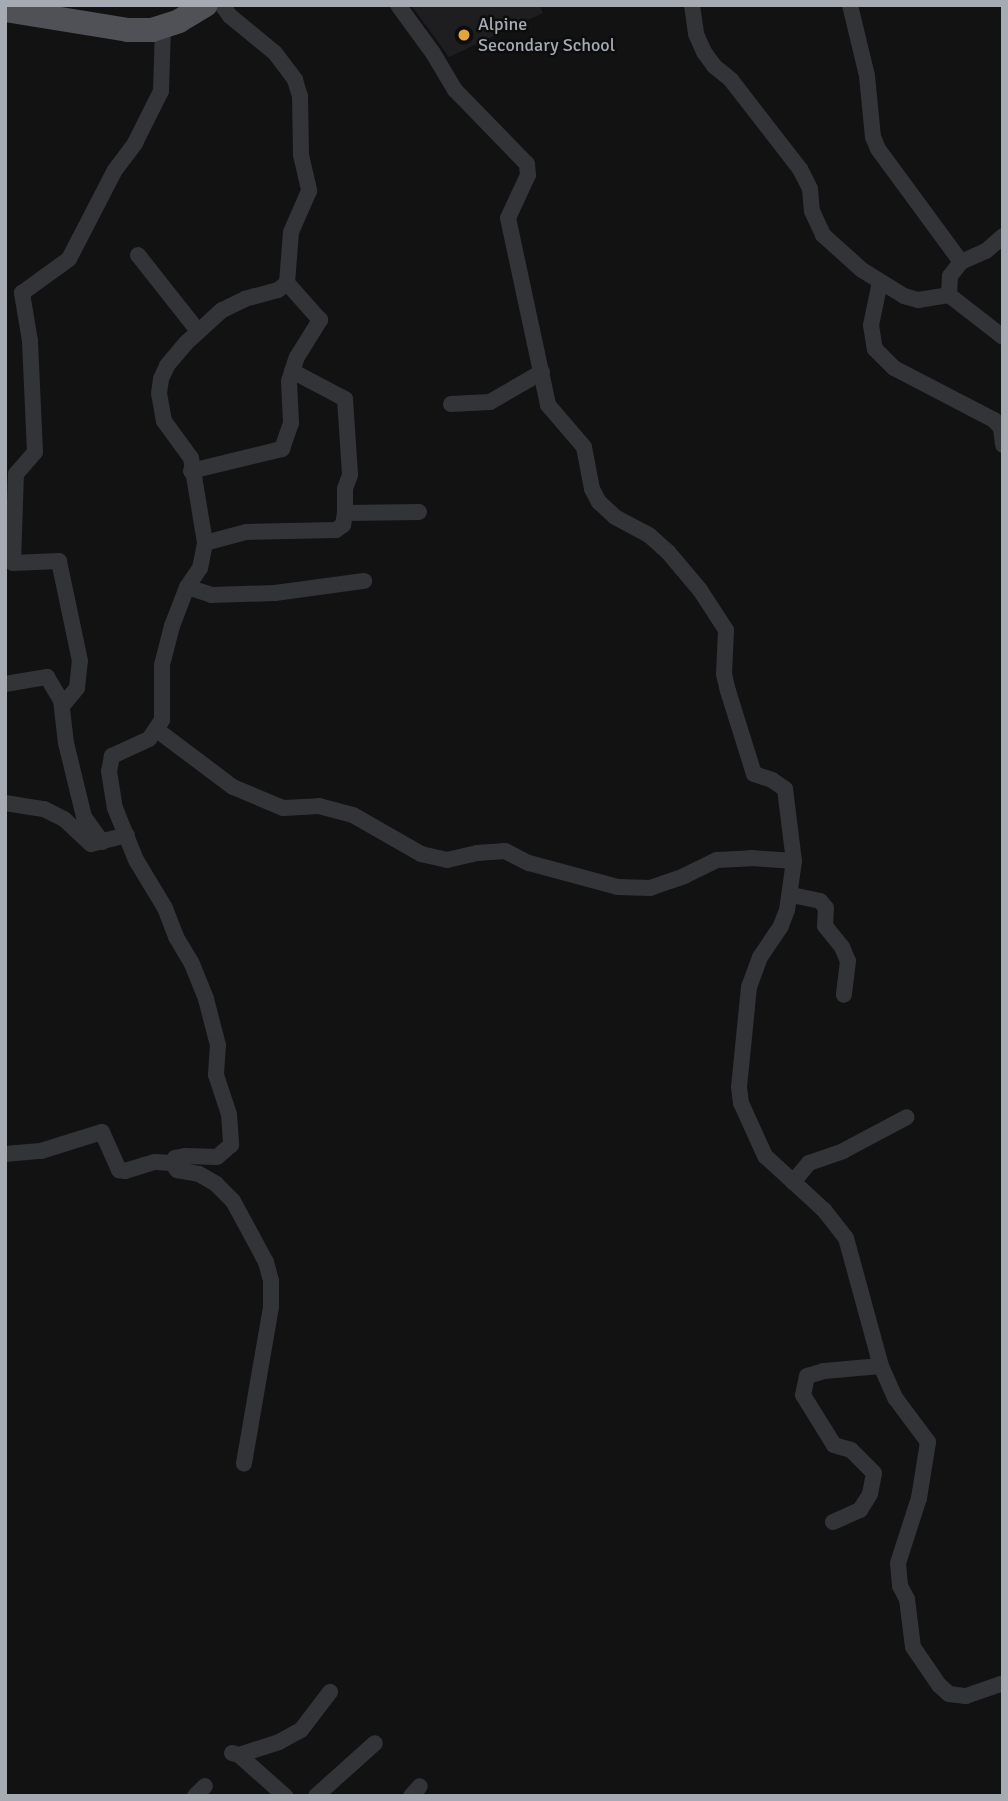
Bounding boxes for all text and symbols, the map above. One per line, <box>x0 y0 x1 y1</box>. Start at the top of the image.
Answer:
place label: Alpine Secondary School <box>478 14 615 56</box>
marker: Alpine Secondary School <box>456 27 472 43</box>

